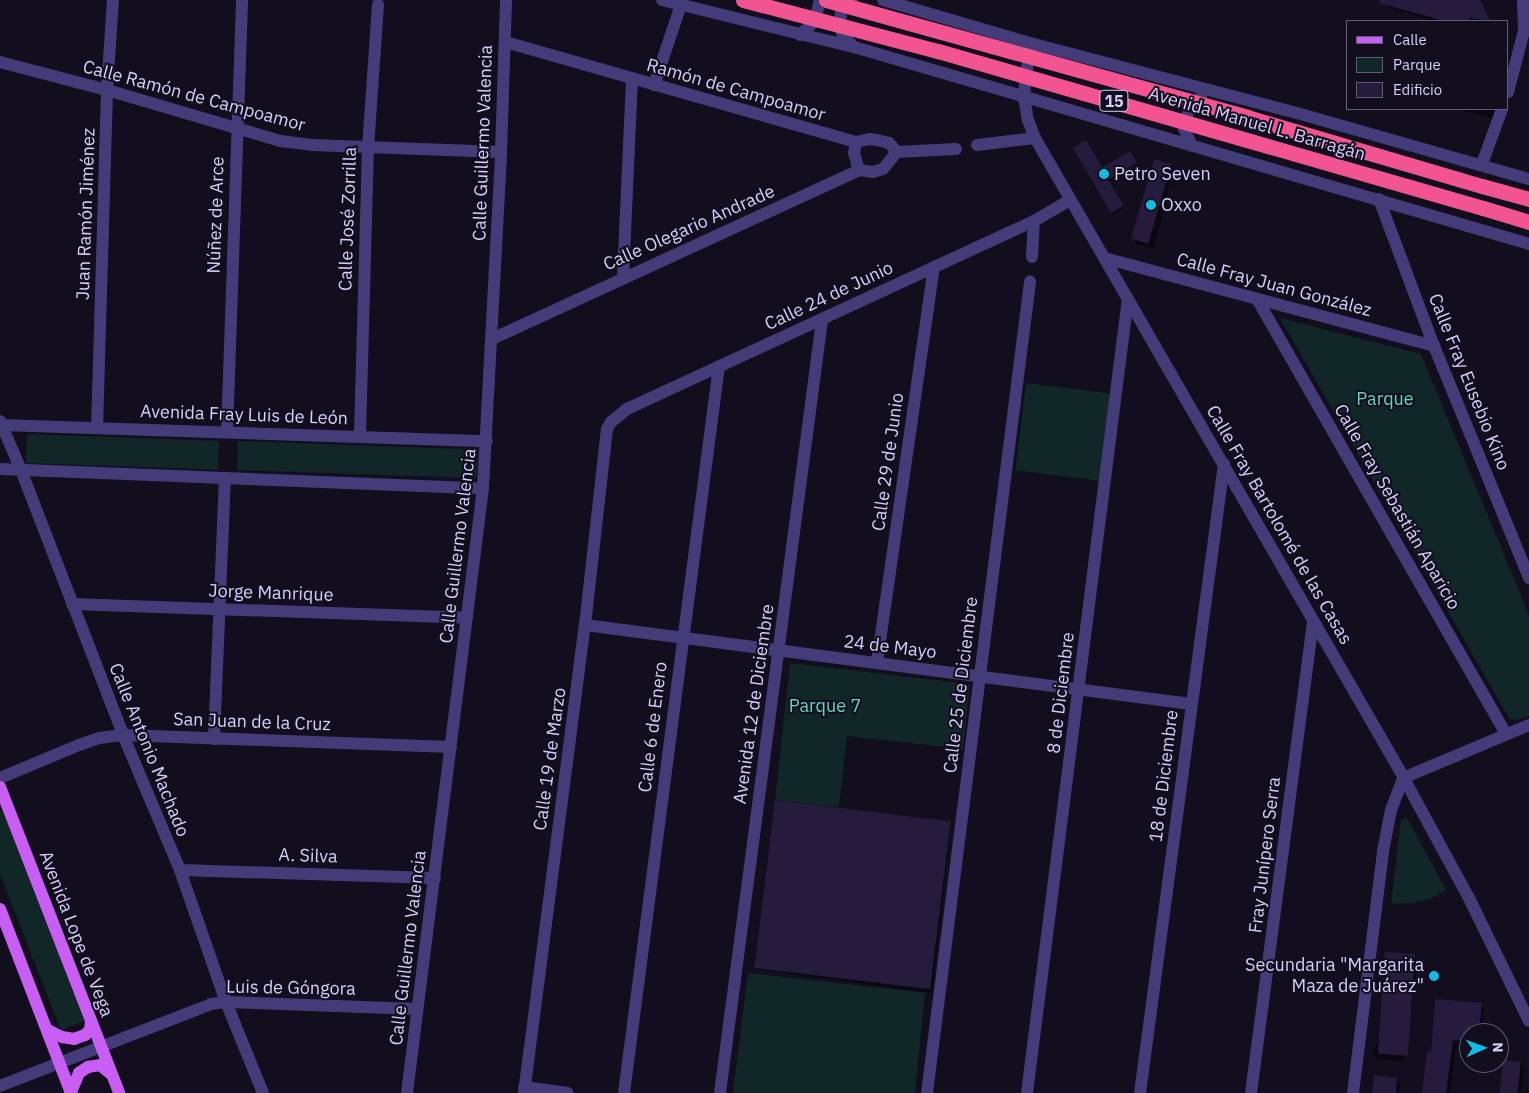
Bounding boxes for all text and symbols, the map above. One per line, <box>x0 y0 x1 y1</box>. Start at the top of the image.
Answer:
legend <box>1346 20 1509 110</box>
text: Calle <box>1393 30 1427 49</box>
street label: Calle Guillermo Valencia <box>469 45 497 241</box>
street label: Ramón de Campoamor <box>644 54 828 126</box>
text: Parque <box>1393 55 1441 74</box>
street label: Calle Ramón de Campoamor <box>80 56 308 136</box>
text: Edificio <box>1393 80 1442 99</box>
street label: Avenida Manuel L. Barragán <box>1146 83 1368 165</box>
road number: 15 <box>1099 88 1129 114</box>
street label: Juan Ramón Jiménez <box>72 128 100 300</box>
street label: Calle José Zorrilla <box>335 147 361 291</box>
street label: Núñez de Arce <box>203 156 229 274</box>
place label: Petro Seven <box>1114 163 1211 185</box>
marker: Petro Seven <box>1098 168 1110 180</box>
street label: Calle Olegario Andrade <box>600 180 778 276</box>
place label: Oxxo <box>1161 194 1202 216</box>
marker: Oxxo <box>1145 199 1157 211</box>
street label: Calle Fray Juan González <box>1174 249 1374 321</box>
street label: Calle 24 de Junio <box>761 257 897 335</box>
street label: Calle Fray Eusebio Kino <box>1424 291 1514 473</box>
park label: Parque <box>1356 388 1414 410</box>
street label: Calle 29 de Junio <box>868 392 908 532</box>
street label: Calle Fray Sebastián Aparicio <box>1329 400 1465 614</box>
street label: Avenida Fray Luis de León <box>140 401 348 429</box>
street label: Calle Fray Bartolomé de las Casas <box>1201 401 1357 649</box>
street label: Calle Guillermo Valencia <box>435 447 481 645</box>
street label: Jorge Manrique <box>208 580 334 606</box>
street label: Calle 25 de Diciembre <box>939 596 983 774</box>
street label: Avenida 12 de Diciembre <box>729 603 779 805</box>
street label: 24 de Mayo <box>842 631 938 663</box>
street label: 8 de Diciembre <box>1043 631 1079 755</box>
street label: Calle Antonio Machado <box>104 660 194 840</box>
street label: Calle 6 de Enero <box>634 660 672 794</box>
street label: Calle 19 de Marzo <box>529 686 571 832</box>
park label: Parque 7 <box>789 695 861 717</box>
street label: San Juan de la Cruz <box>173 708 331 736</box>
street label: 18 de Diciembre <box>1145 709 1183 843</box>
street label: Fray Junípero Serra <box>1245 776 1285 934</box>
street label: A. Silva <box>278 844 338 868</box>
street label: Avenida Lope de Vega <box>34 848 118 1020</box>
street label: Calle Guillermo Valencia <box>385 849 431 1047</box>
place label: Secundaria "Margarita Maza de Juárez" <box>1245 955 1424 998</box>
marker: Secundaria "Margarita Maza de Juárez" <box>1428 970 1440 982</box>
street label: Luis de Góngora <box>226 976 356 1000</box>
north arrow <box>1459 1023 1509 1073</box>
text: N <box>1489 1042 1507 1053</box>

